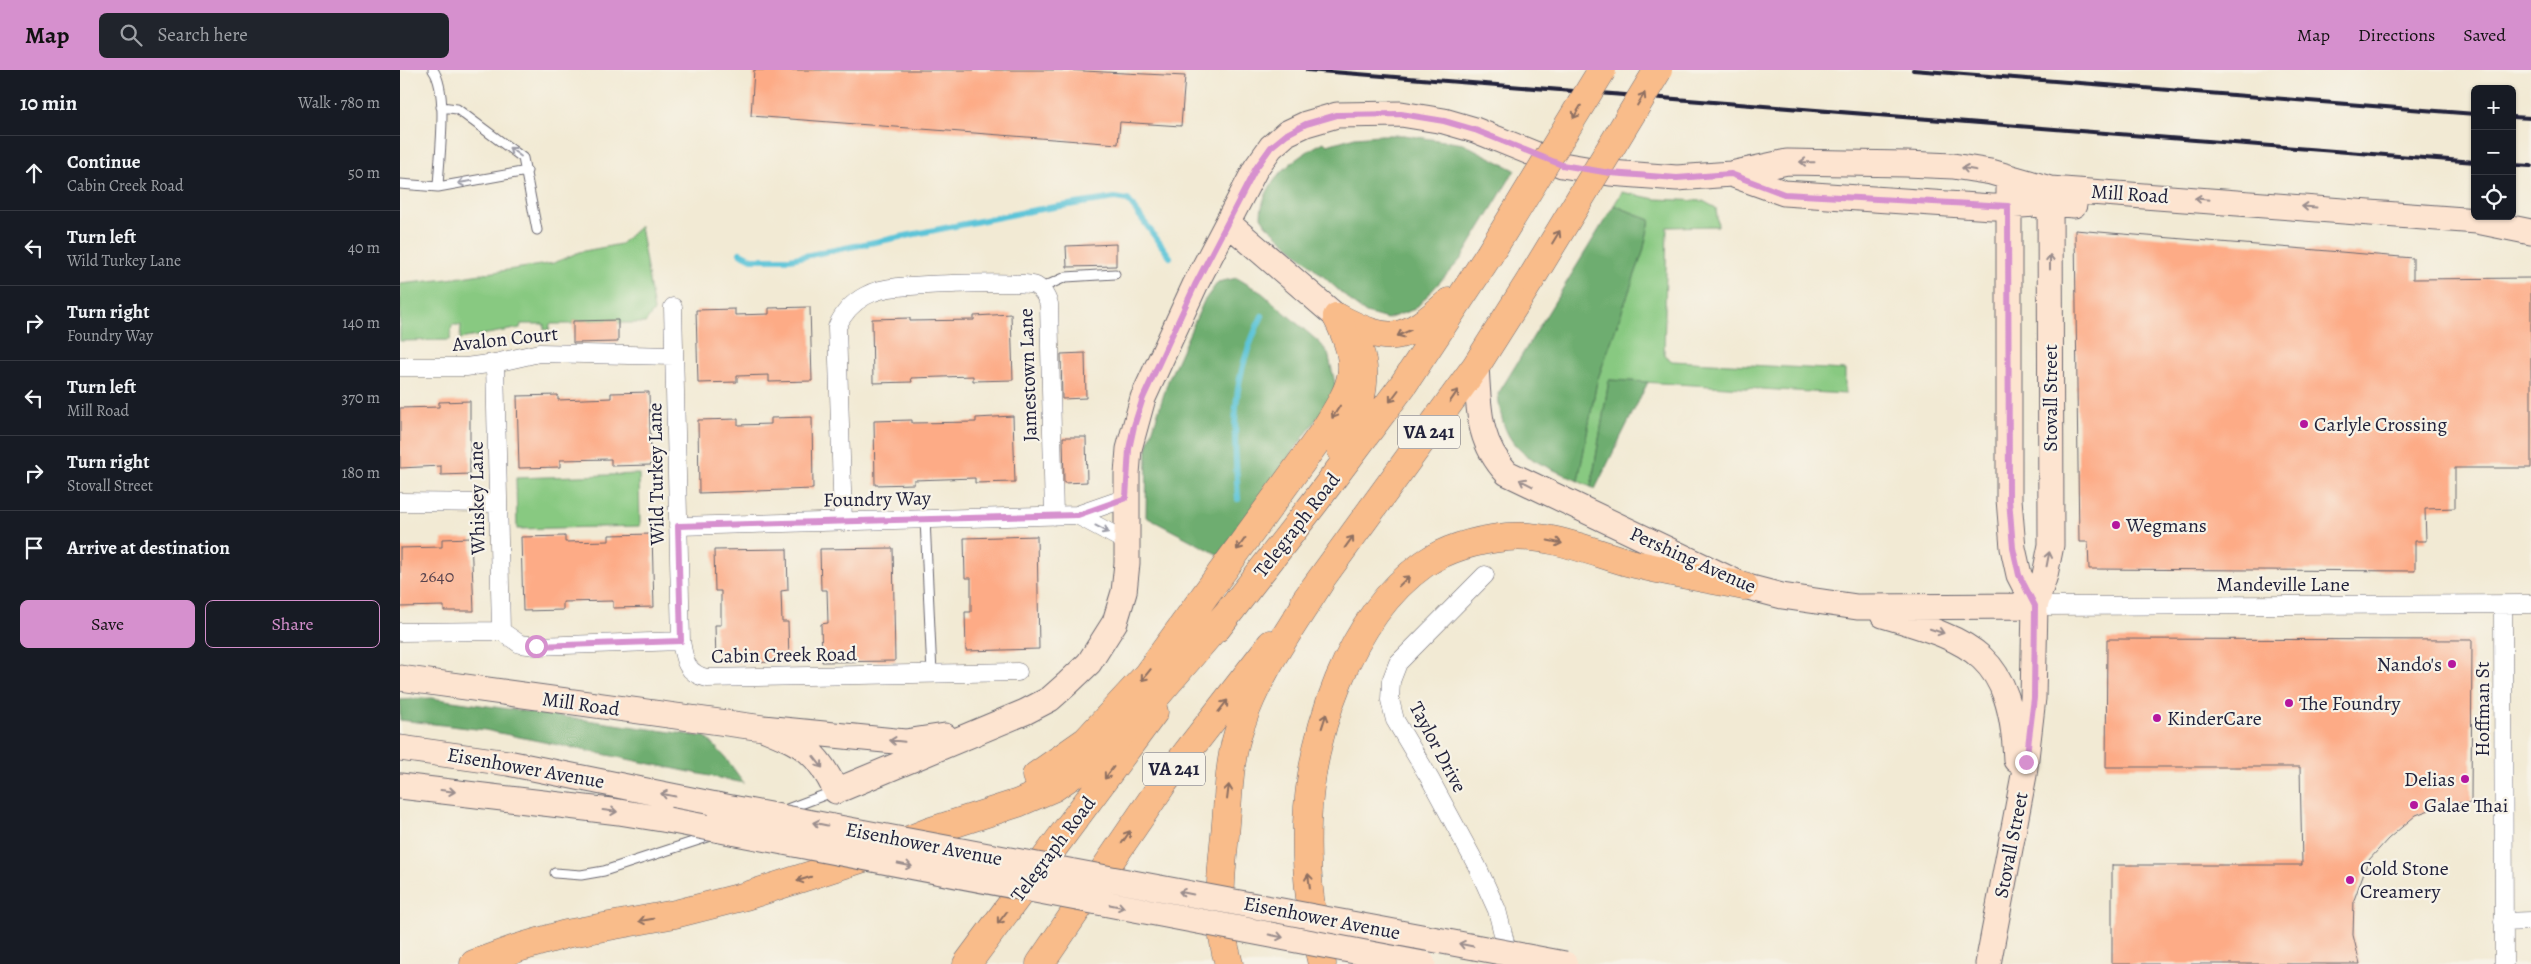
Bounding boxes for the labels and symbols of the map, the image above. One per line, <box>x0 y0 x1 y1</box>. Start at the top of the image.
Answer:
one-way arrow <box>1636 92 1646 106</box>
one-way arrow <box>1571 104 1581 118</box>
one-way arrow <box>508 147 522 157</box>
one-way arrow <box>1799 157 1815 167</box>
one-way arrow <box>1961 163 1977 173</box>
one-way arrow <box>457 177 473 187</box>
street label: Mill Road <box>2090 178 2170 210</box>
one-way arrow <box>2195 194 2211 204</box>
one-way arrow <box>2301 203 2317 212</box>
one-way arrow <box>1551 231 1561 245</box>
one-way arrow <box>2045 254 2055 270</box>
street label: Jamestown Lane <box>1012 308 1044 442</box>
street label: Avalon Court <box>450 320 560 358</box>
one-way arrow <box>1397 328 1412 338</box>
street label: Stovall Street <box>2037 344 2064 452</box>
one-way arrow <box>1389 389 1400 402</box>
one-way arrow <box>1449 390 1459 404</box>
street label: Wild Turkey Lane <box>641 402 671 547</box>
one-way arrow <box>1330 404 1340 418</box>
place label: Carlyle Crossing <box>2314 411 2447 438</box>
road number: VA 241 <box>1398 416 1460 448</box>
marker: Carlyle Crossing <box>2298 418 2310 430</box>
street label: Whiskey Lane <box>463 441 492 556</box>
street label: Telegraph Road <box>1248 467 1347 583</box>
one-way arrow <box>1519 478 1534 487</box>
street label: Foundry Way <box>823 485 932 513</box>
place label: Wegmans <box>2125 512 2207 539</box>
marker: Wegmans <box>2110 519 2122 531</box>
street label: Pershing Avenue <box>1626 520 1760 600</box>
one-way arrow <box>1094 524 1109 534</box>
one-way arrow <box>1343 536 1354 549</box>
one-way arrow <box>1236 537 1247 550</box>
one-way arrow <box>1546 537 1562 547</box>
one-way arrow <box>2044 551 2054 567</box>
house number: 2640 <box>420 564 454 588</box>
street label: Mandeville Lane <box>2216 571 2350 598</box>
one-way arrow <box>1398 575 1410 587</box>
one-way arrow <box>1928 627 1944 637</box>
route start <box>525 635 548 658</box>
street label: Cabin Creek Road <box>711 640 857 670</box>
place label: Nando's <box>2377 651 2442 678</box>
marker: Nando's <box>2446 658 2458 670</box>
street label: Hoffman St <box>2469 661 2496 757</box>
one-way arrow <box>1140 668 1151 681</box>
street label: Mill Road <box>541 685 622 723</box>
place label: The Foundry <box>2299 690 2401 717</box>
street label: Taylor Drive <box>1403 697 1473 797</box>
marker: The Foundry <box>2283 697 2295 709</box>
one-way arrow <box>1217 700 1228 713</box>
place label: KinderCare <box>2167 705 2262 732</box>
marker: KinderCare <box>2151 712 2163 724</box>
one-way arrow <box>1320 713 1330 729</box>
one-way arrow <box>889 736 905 746</box>
street label: Eisenhower Avenue <box>445 741 607 795</box>
route end <box>2015 751 2038 774</box>
road number: VA 241 <box>1143 752 1205 786</box>
one-way arrow <box>813 755 824 768</box>
one-way arrow <box>1104 766 1114 780</box>
place label: Delias <box>2404 766 2455 793</box>
marker: Delias <box>2459 773 2471 785</box>
one-way arrow <box>1223 784 1233 800</box>
one-way arrow <box>440 786 456 796</box>
street label: Stovall Street <box>1987 789 2035 900</box>
one-way arrow <box>661 790 677 799</box>
street label: Telegraph Road <box>1004 790 1102 907</box>
place label: Galae Thai <box>2424 792 2508 819</box>
marker: Galae Thai <box>2408 799 2420 811</box>
one-way arrow <box>601 806 617 816</box>
street label: Eisenhower Avenue <box>843 816 1005 872</box>
one-way arrow <box>812 819 828 828</box>
one-way arrow <box>1121 830 1132 844</box>
place label: Cold Stone Creamery <box>2360 855 2449 905</box>
one-way arrow <box>897 861 913 871</box>
one-way arrow <box>796 874 812 884</box>
one-way arrow <box>1304 874 1314 890</box>
marker: Cold Stone Creamery <box>2344 874 2356 886</box>
one-way arrow <box>1178 887 1194 897</box>
street label: Eisenhower Avenue <box>1241 890 1403 946</box>
one-way arrow <box>1108 901 1124 911</box>
one-way arrow <box>997 911 1007 925</box>
one-way arrow <box>639 915 655 925</box>
one-way arrow <box>1268 932 1284 941</box>
one-way arrow <box>1458 940 1474 950</box>

